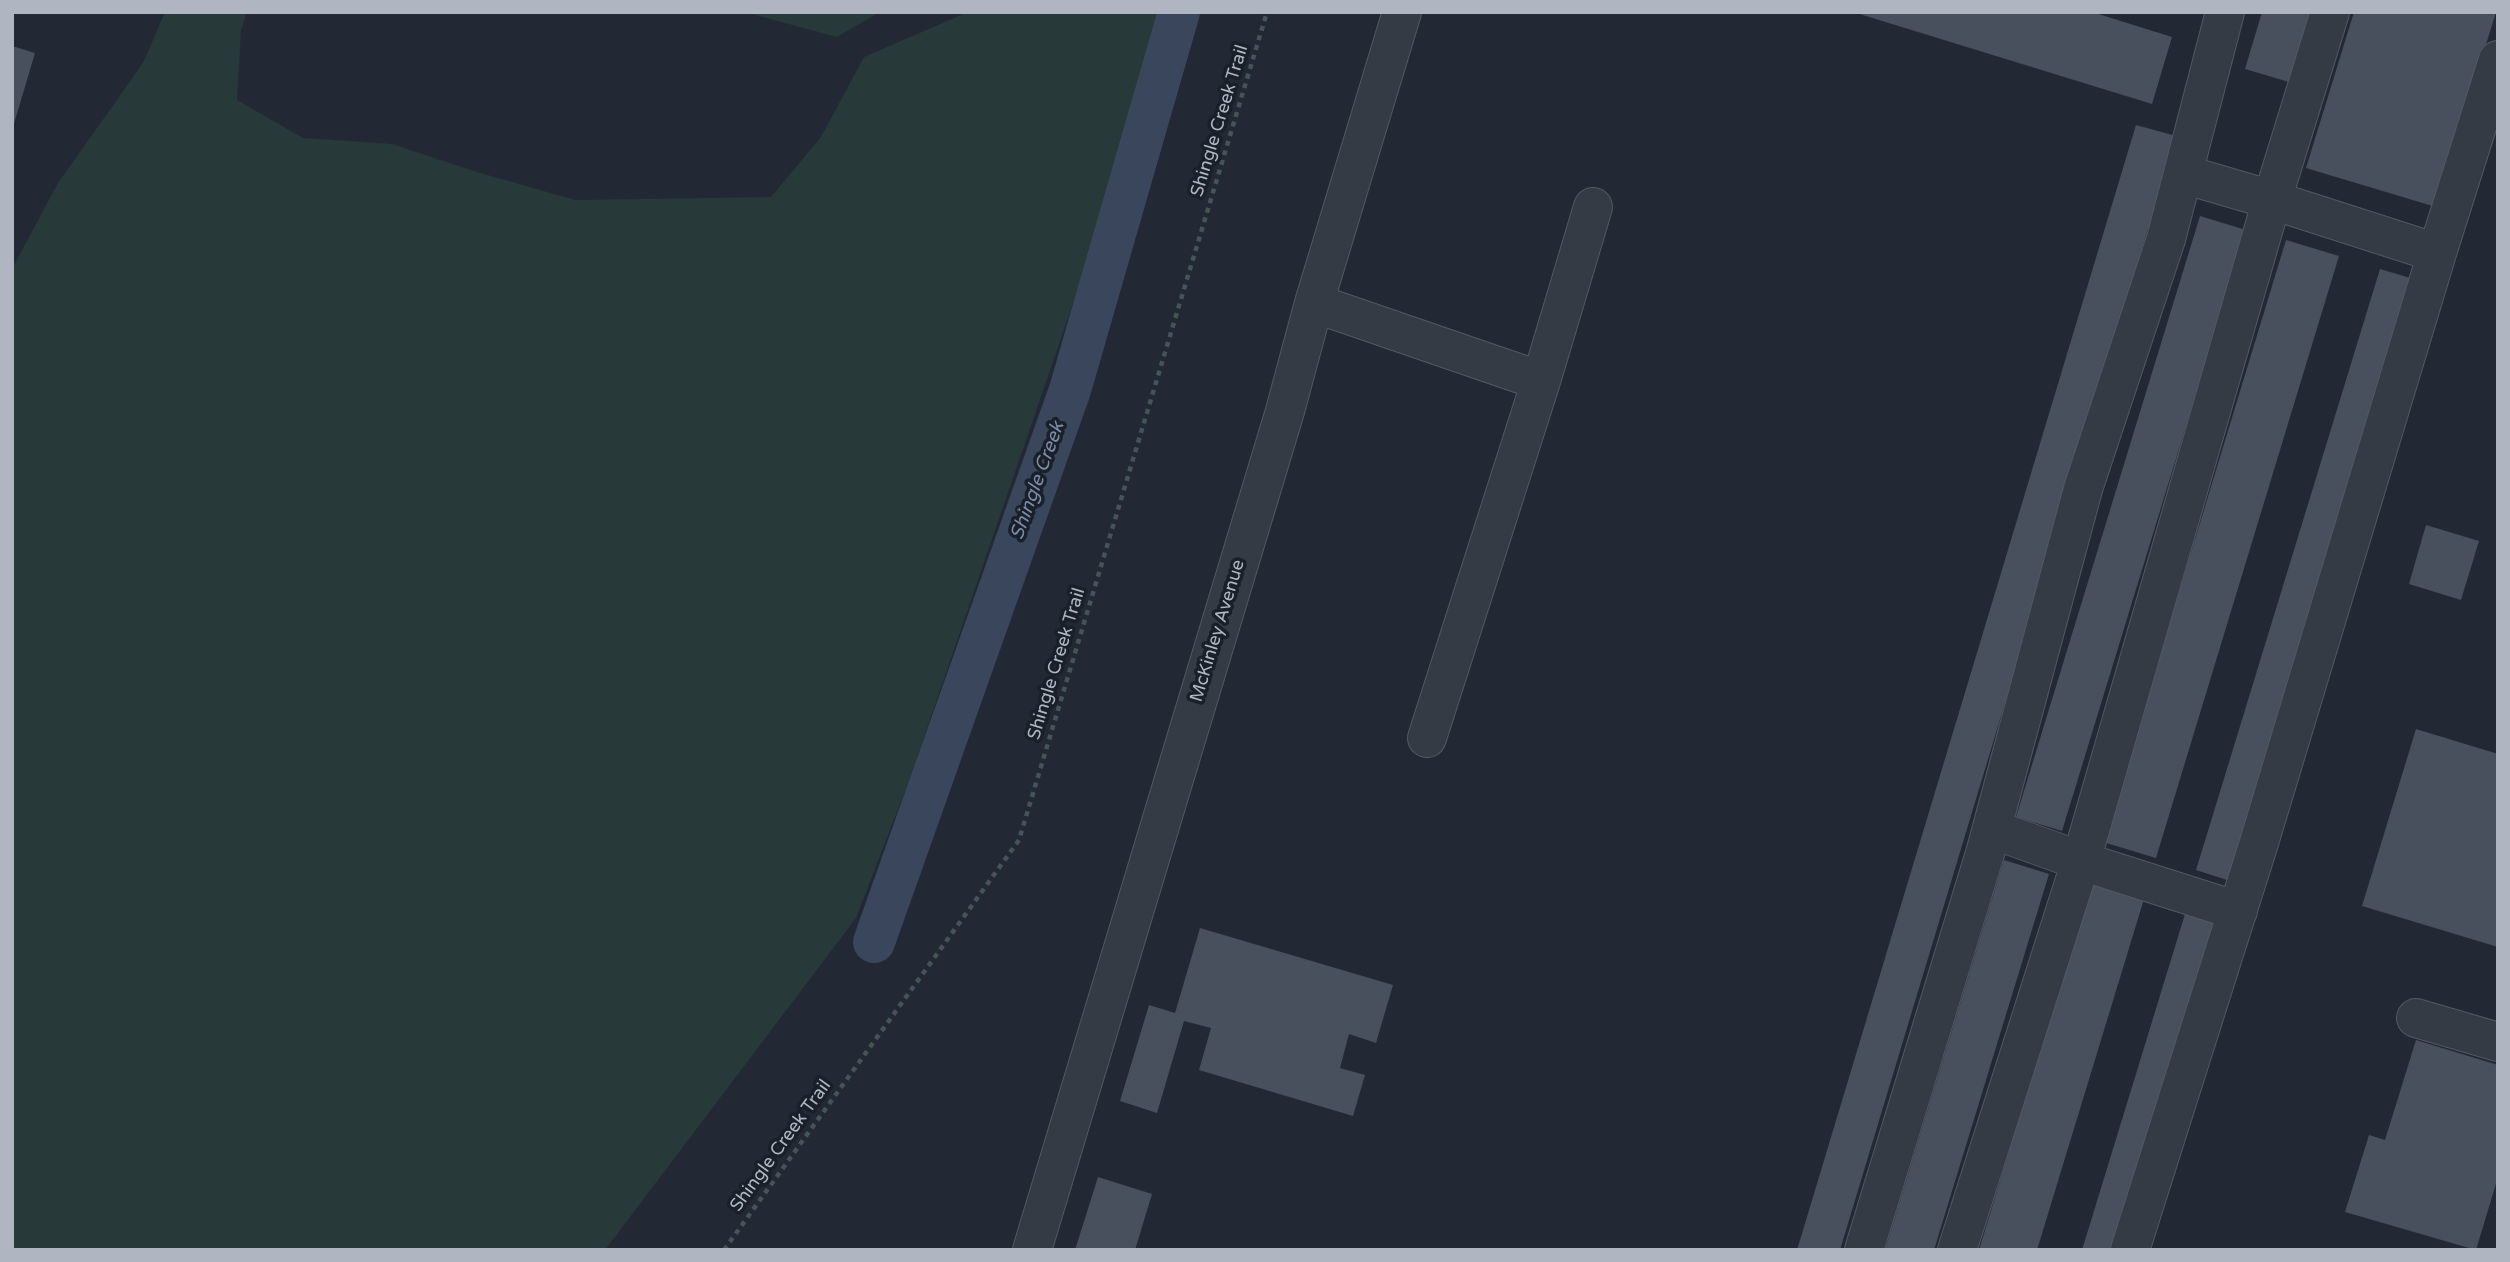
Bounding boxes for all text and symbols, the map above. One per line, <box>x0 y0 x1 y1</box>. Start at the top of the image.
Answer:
street label: Shingle Creek Trail <box>1187 42 1253 200</box>
water label: Shingle Creek <box>1006 419 1070 543</box>
street label: McKinley Avenue <box>1186 557 1250 705</box>
street label: Shingle Creek Trail <box>1024 585 1090 743</box>
street label: Shingle Creek Trail <box>726 1076 836 1216</box>

